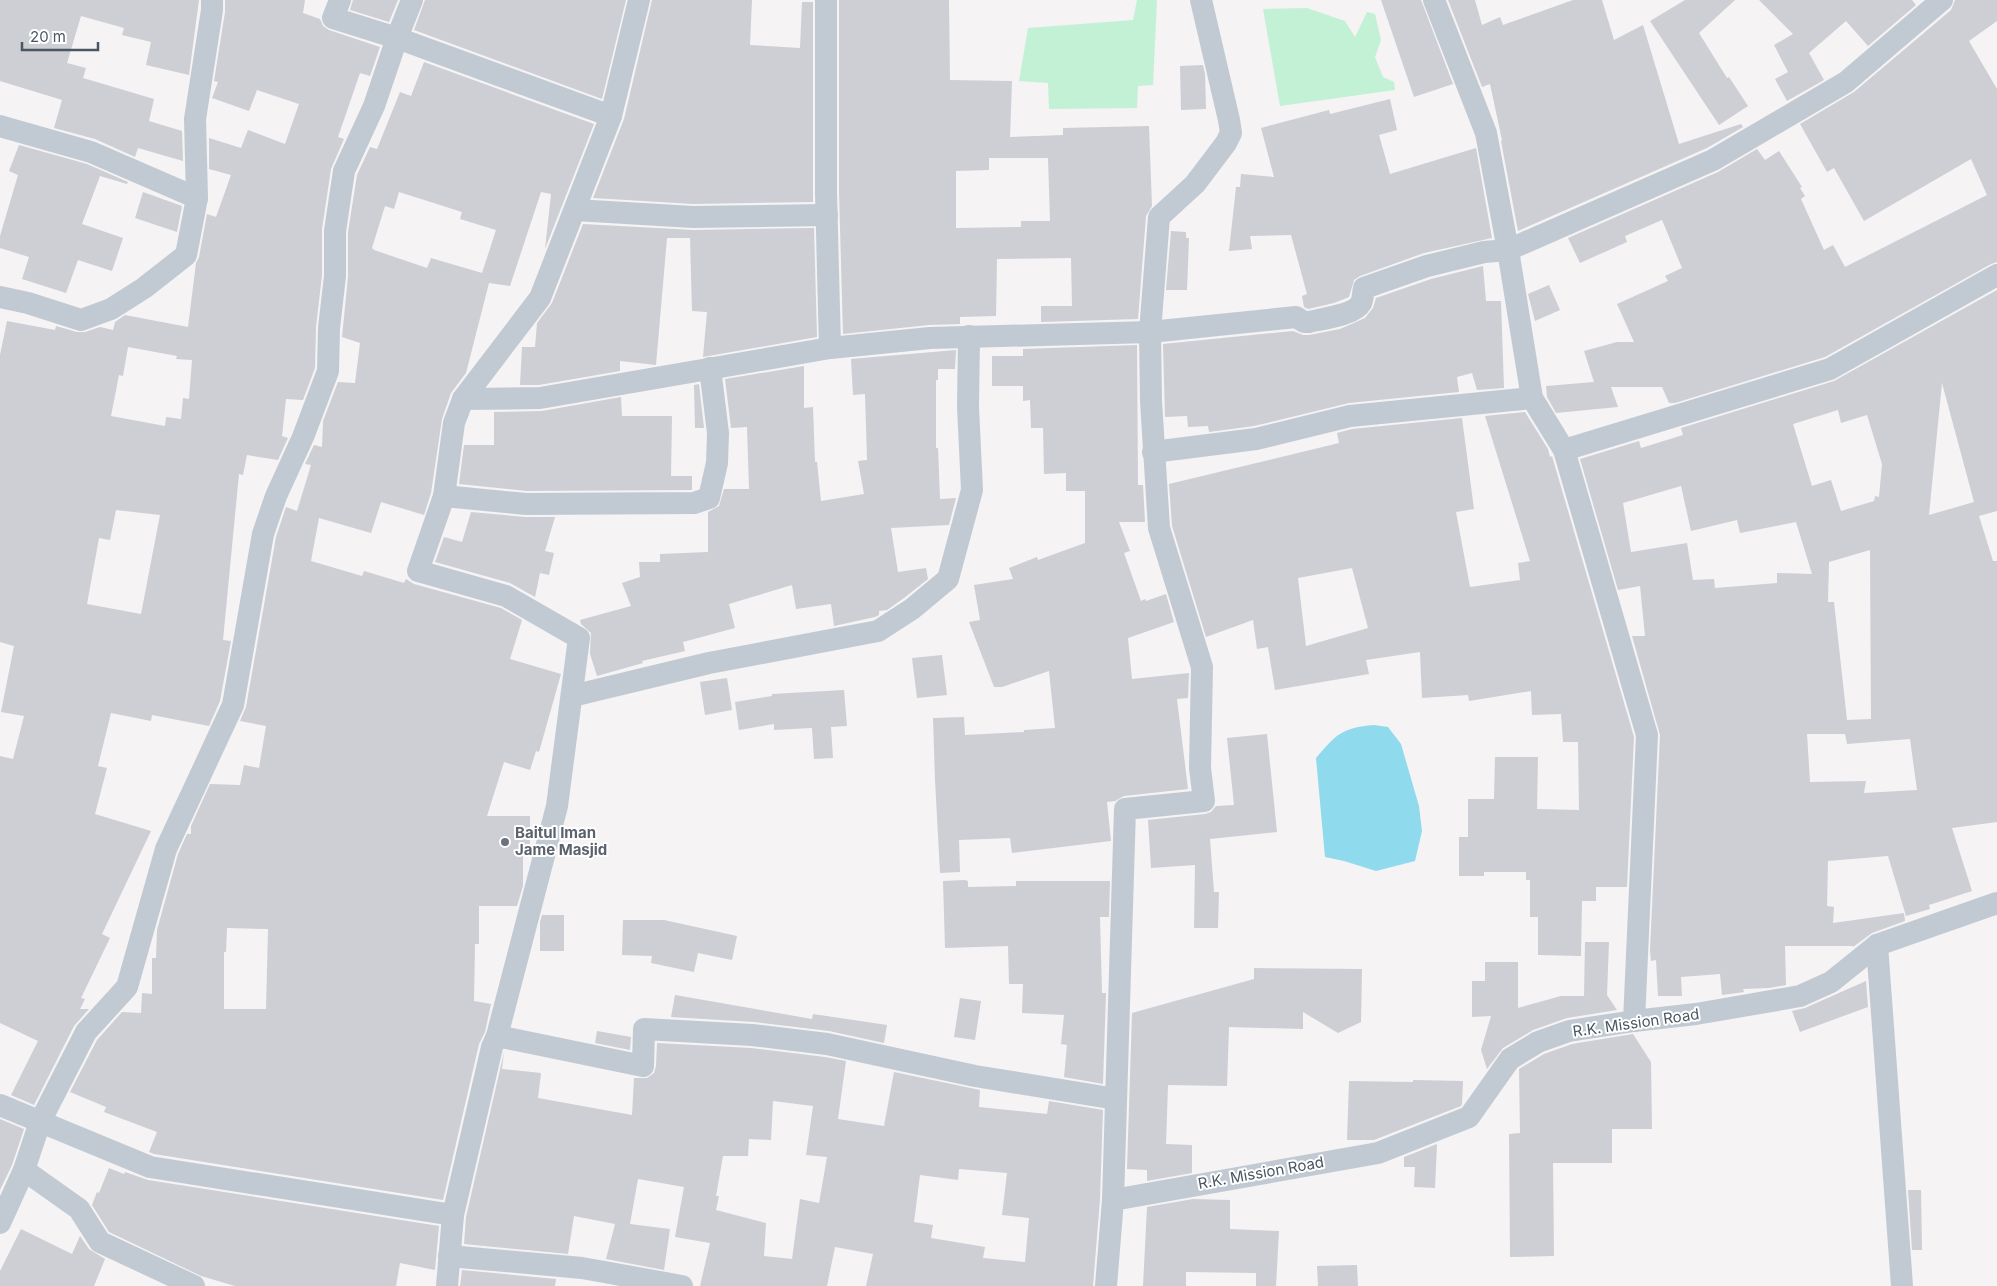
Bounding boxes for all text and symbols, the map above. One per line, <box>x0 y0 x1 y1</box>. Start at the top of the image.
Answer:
scale bar <box>22 20 99 52</box>
text: 20 m <box>30 27 66 46</box>
place label: Baitul Iman Jame Masjid <box>515 823 607 859</box>
marker: Baitul Iman Jame Masjid <box>499 836 511 848</box>
street label: R.K. Mission Road <box>1571 1004 1700 1041</box>
street label: R.K. Mission Road <box>1196 1152 1325 1193</box>

